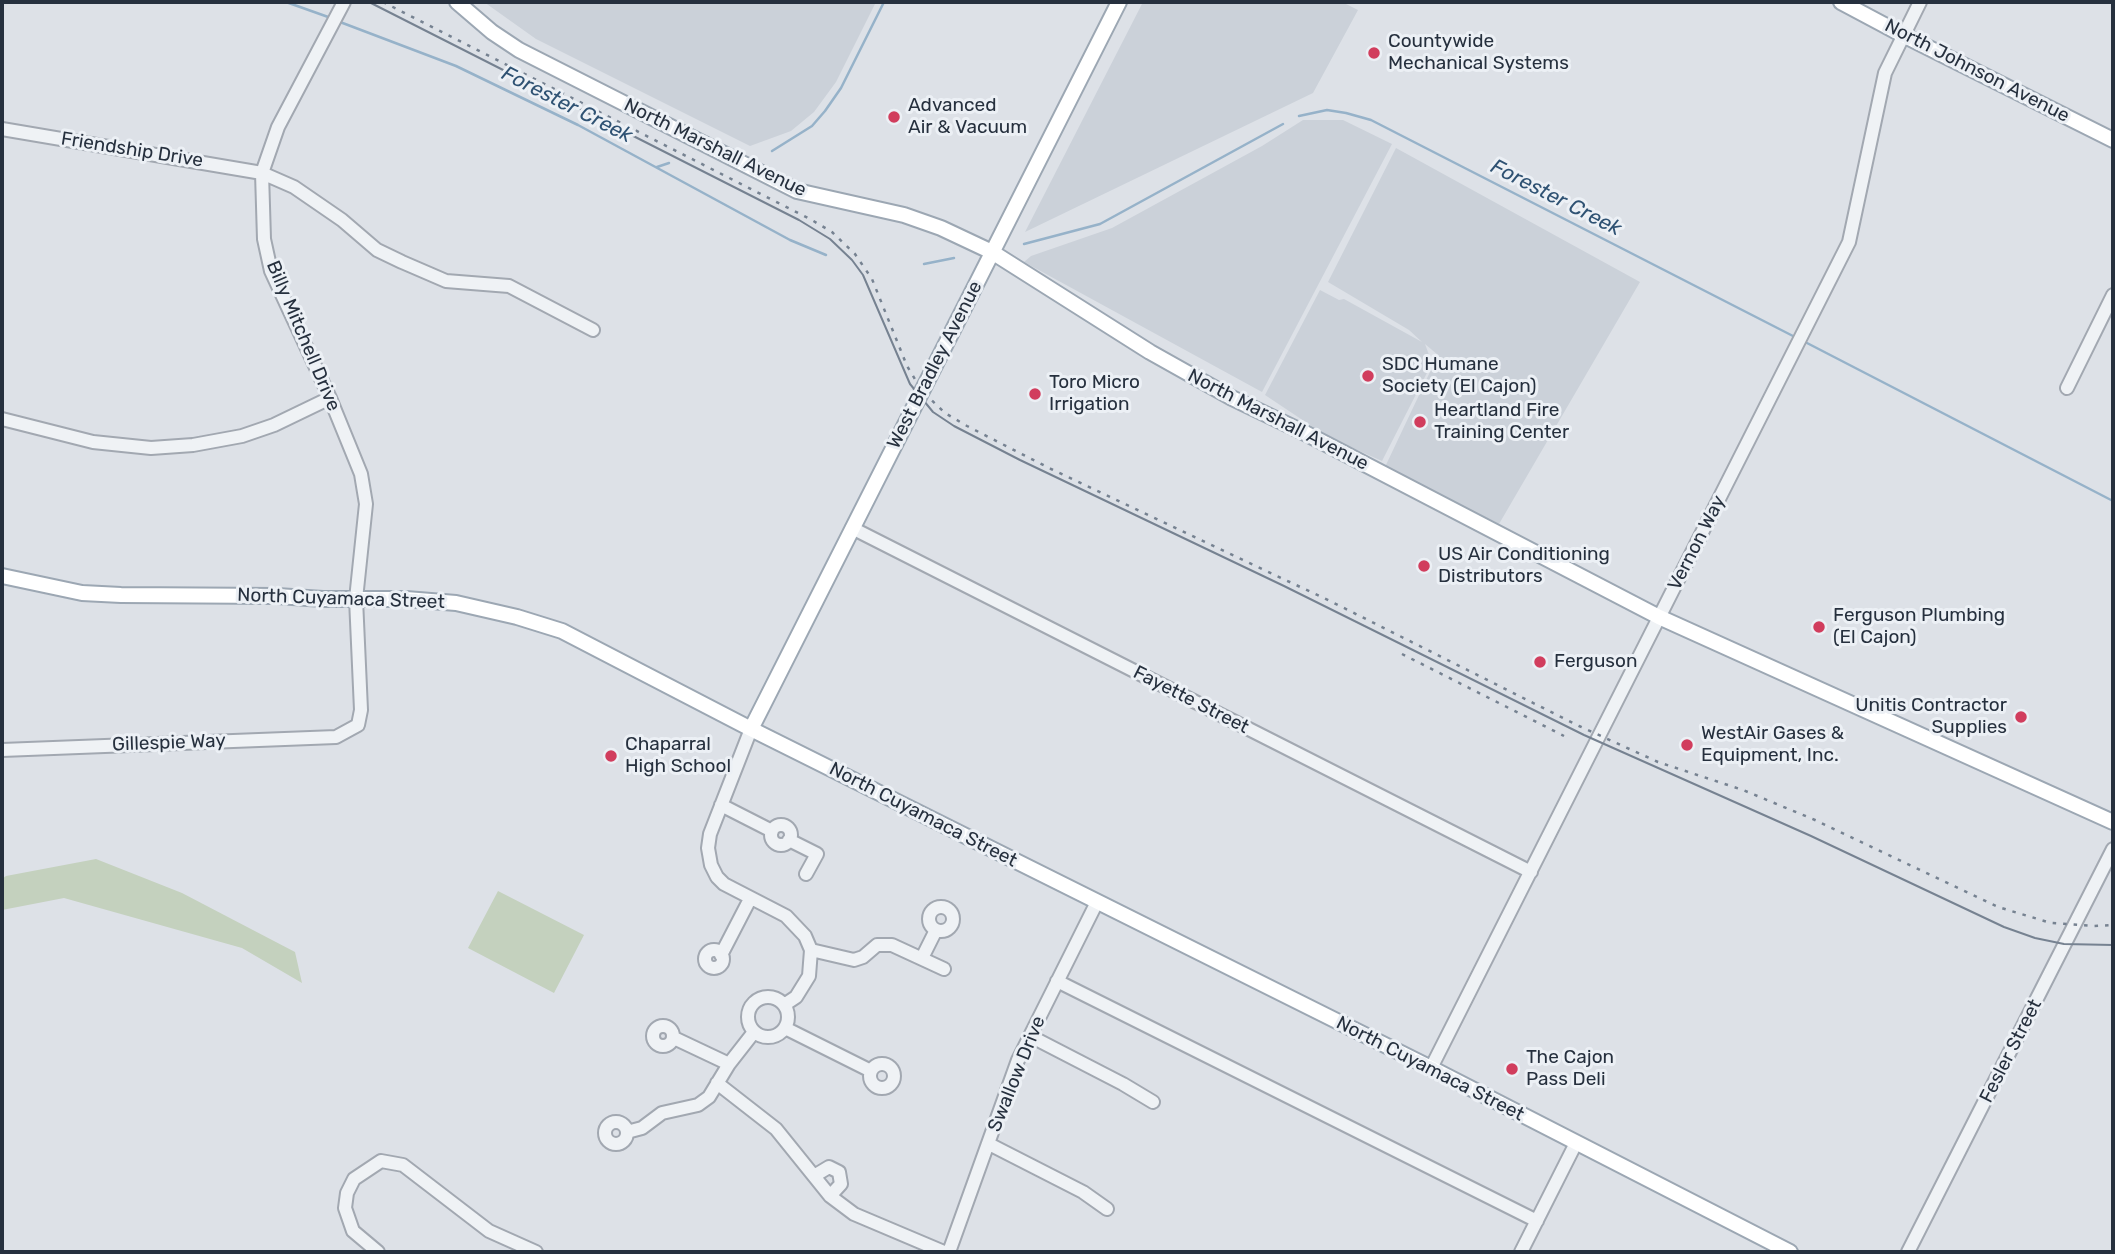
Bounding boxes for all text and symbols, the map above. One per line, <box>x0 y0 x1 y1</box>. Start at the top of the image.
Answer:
street label: North Johnson Avenue <box>1881 14 2073 128</box>
place label: Countywide Mechanical Systems <box>1388 31 1569 75</box>
marker: Countywide Mechanical Systems <box>1366 45 1382 61</box>
water label: Forester Creek <box>497 61 637 149</box>
street label: North Marshall Avenue <box>620 94 810 202</box>
place label: Advanced Air & Vacuum <box>908 95 1027 139</box>
marker: Advanced Air & Vacuum <box>886 109 902 125</box>
street label: Friendship Drive <box>59 128 205 172</box>
water label: Forester Creek <box>1486 154 1626 242</box>
street label: Billy Mitchell Drive <box>261 257 345 415</box>
street label: West Bradley Avenue <box>883 277 987 453</box>
place label: SDC Humane Society (El Cajon) <box>1382 354 1537 398</box>
street label: North Marshall Avenue <box>1184 364 1372 476</box>
marker: SDC Humane Society (El Cajon) <box>1360 368 1376 384</box>
place label: Toro Micro Irrigation <box>1049 372 1140 416</box>
marker: Toro Micro Irrigation <box>1027 386 1043 402</box>
place label: Heartland Fire Training Center <box>1434 400 1569 444</box>
marker: Heartland Fire Training Center <box>1412 414 1428 430</box>
street label: Vernon Way <box>1663 492 1731 594</box>
place label: US Air Conditioning Distributors <box>1438 544 1610 588</box>
marker: US Air Conditioning Distributors <box>1416 558 1432 574</box>
street label: North Cuyamaca Street <box>237 584 445 614</box>
place label: Ferguson Plumbing (El Cajon) <box>1833 605 2005 649</box>
marker: Ferguson Plumbing (El Cajon) <box>1811 619 1827 635</box>
place label: Ferguson <box>1554 651 1637 673</box>
marker: Ferguson <box>1532 654 1548 670</box>
street label: Fayette Street <box>1129 661 1253 739</box>
place label: Unitis Contractor Supplies <box>1855 695 2007 739</box>
marker: Unitis Contractor Supplies <box>2013 709 2029 725</box>
place label: WestAir Gases & Equipment, Inc. <box>1701 723 1844 767</box>
street label: Gillespie Way <box>112 730 226 756</box>
place label: Chaparral High School <box>625 734 731 778</box>
marker: WestAir Gases & Equipment, Inc. <box>1679 737 1695 753</box>
marker: Chaparral High School <box>603 748 619 764</box>
street label: North Cuyamaca Street <box>825 758 1021 872</box>
street label: Fesler Street <box>1975 995 2047 1107</box>
street label: North Cuyamaca Street <box>1332 1012 1528 1126</box>
street label: Swallow Drive <box>983 1013 1051 1135</box>
place label: The Cajon Pass Deli <box>1526 1047 1614 1091</box>
marker: The Cajon Pass Deli <box>1504 1061 1520 1077</box>

